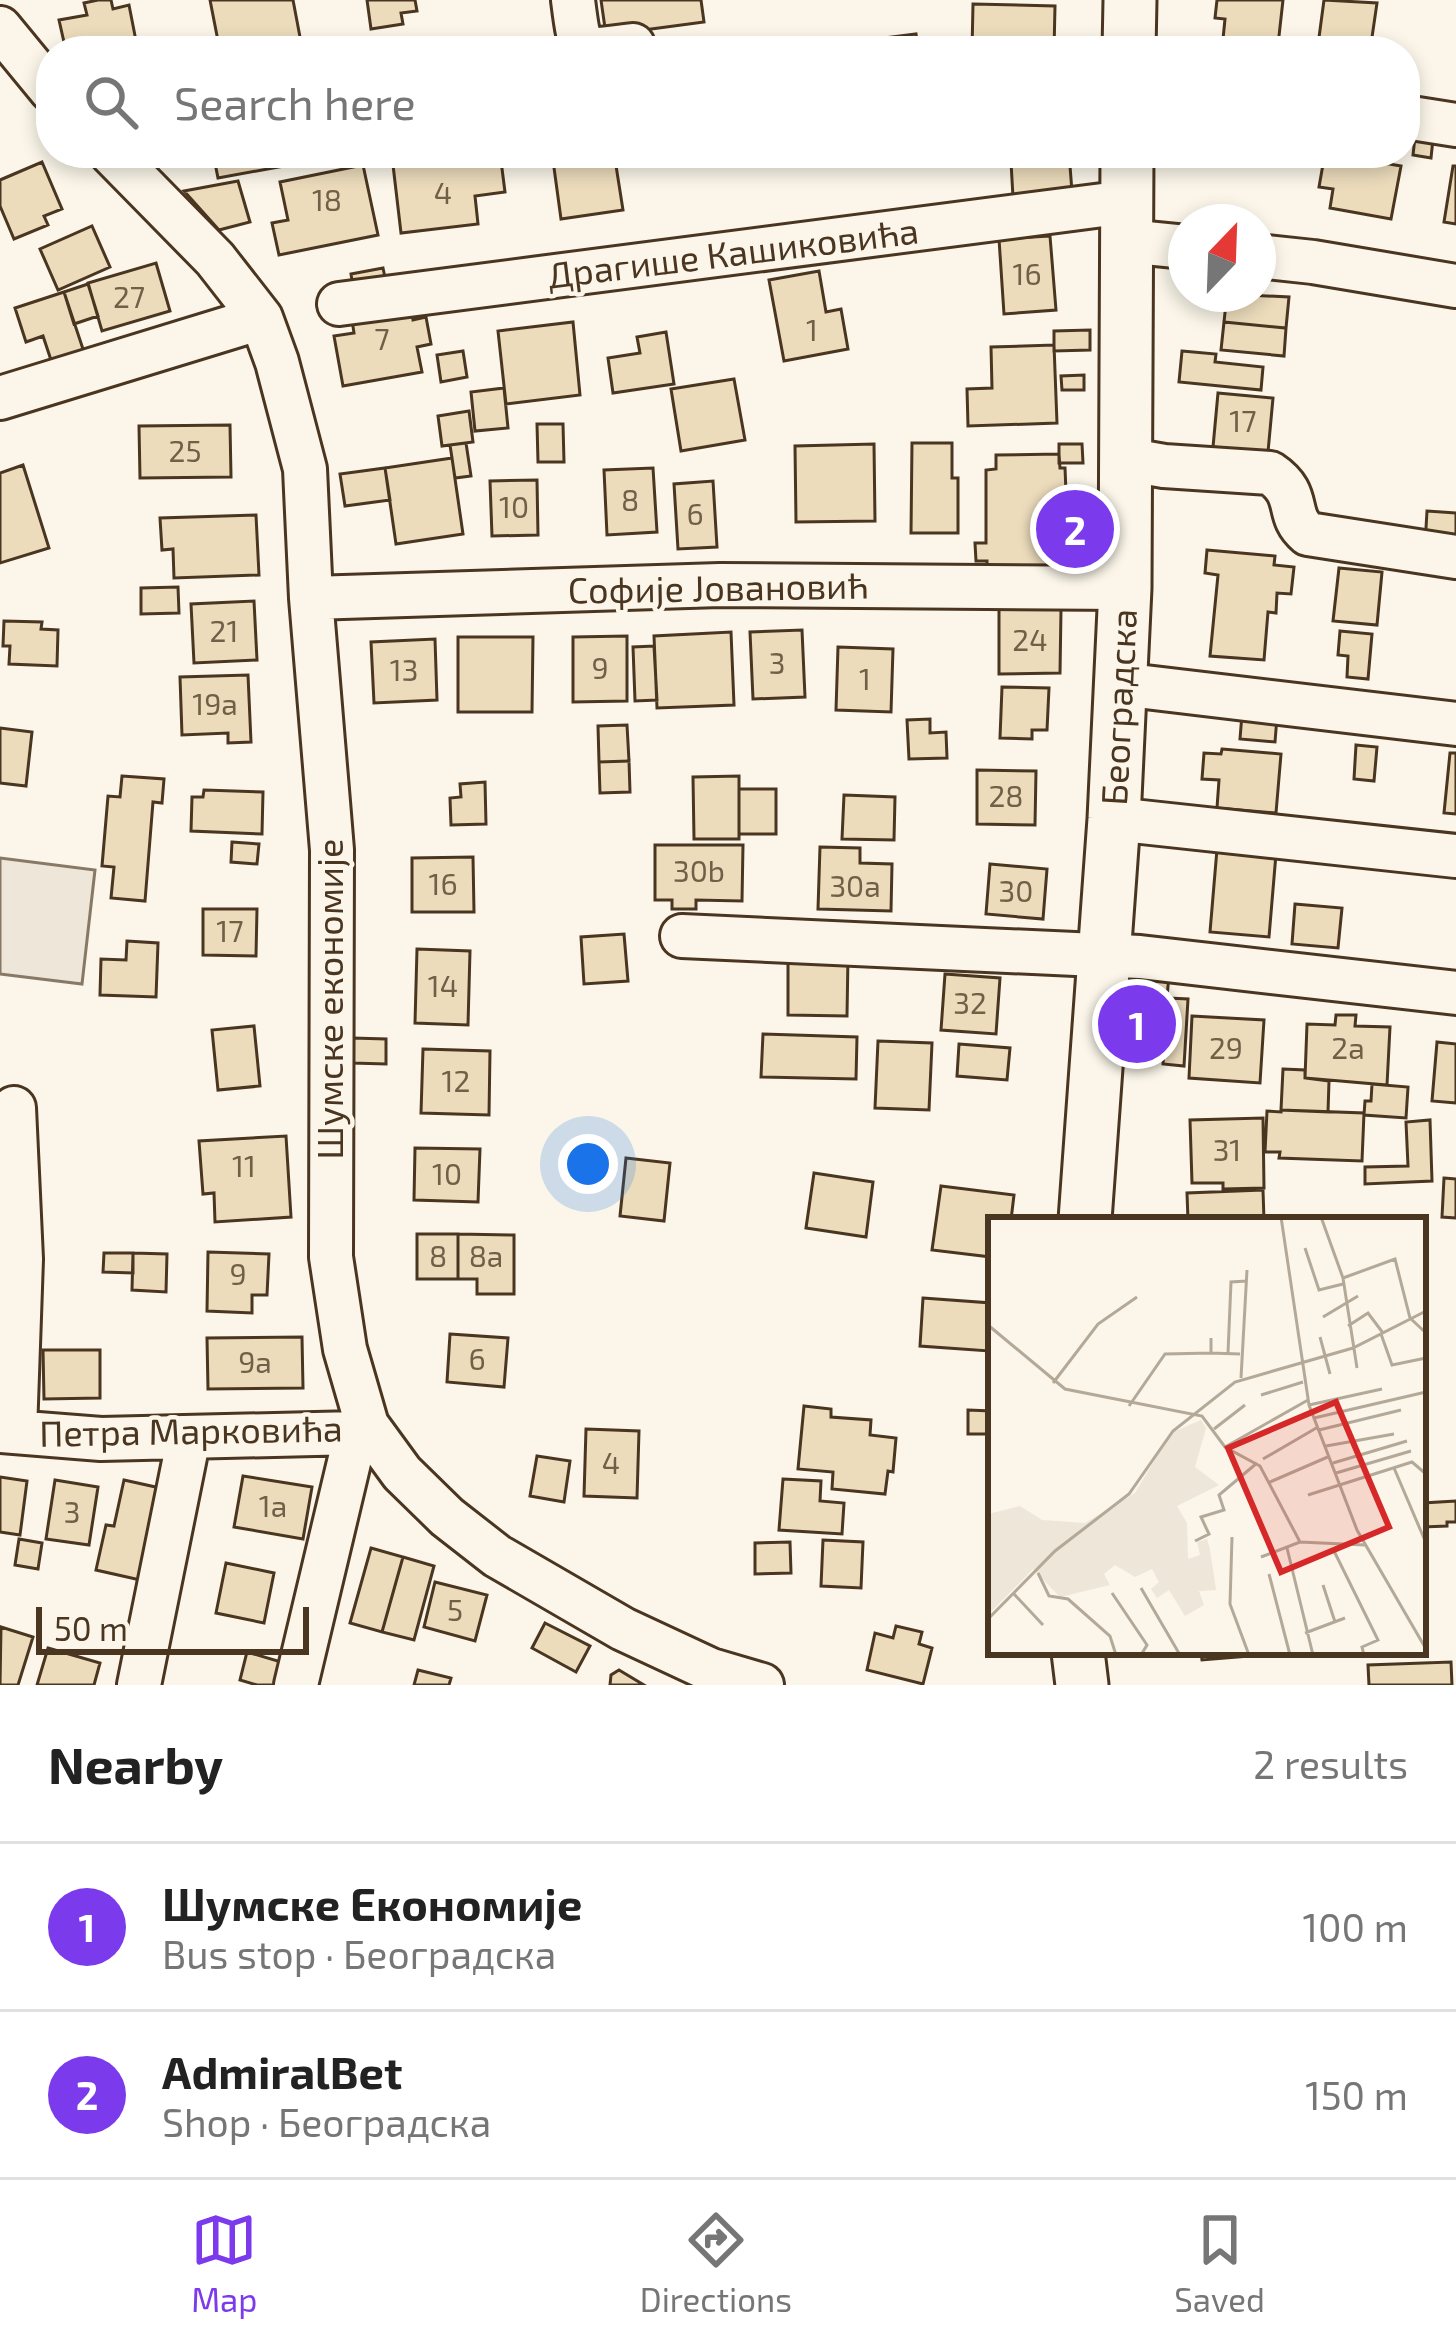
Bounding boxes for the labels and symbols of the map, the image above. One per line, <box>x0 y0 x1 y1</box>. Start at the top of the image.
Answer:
house number: 4 <box>434 174 452 210</box>
house number: 18 <box>312 181 342 217</box>
north arrow <box>1168 204 1276 312</box>
street label: Драгише Кашиковића <box>545 207 921 296</box>
house number: 16 <box>1012 255 1042 291</box>
house number: 27 <box>113 278 145 314</box>
house number: 1 <box>806 311 818 347</box>
house number: 7 <box>374 320 390 356</box>
house number: 17 <box>1229 402 1257 438</box>
house number: 25 <box>169 432 201 468</box>
house number: 8 <box>621 481 639 517</box>
pin: 2 <box>1036 484 1114 574</box>
house number: 10 <box>499 488 529 524</box>
house number: 6 <box>686 495 704 531</box>
street label: Софије Јовановић <box>567 562 869 611</box>
street label: Београдска <box>1091 607 1144 806</box>
house number: 21 <box>210 612 238 648</box>
house number: 24 <box>1012 621 1048 657</box>
house number: 3 <box>769 644 785 680</box>
house number: 9 <box>591 649 609 685</box>
house number: 13 <box>390 651 418 687</box>
house number: 1 <box>859 660 871 696</box>
house number: 19a <box>192 685 238 721</box>
house number: 28 <box>988 777 1024 813</box>
street label: Шумске економије <box>307 839 351 1159</box>
house number: 30b <box>673 852 725 888</box>
house number: 16 <box>428 865 458 901</box>
house number: 30a <box>829 867 881 903</box>
house number: 30 <box>999 872 1033 908</box>
house number: 17 <box>216 912 244 948</box>
house number: 14 <box>428 967 458 1003</box>
pin: 1 <box>1098 979 1176 1069</box>
house number: 32 <box>953 984 987 1020</box>
house number: 29 <box>1209 1029 1243 1065</box>
house number: 2a <box>1331 1029 1365 1065</box>
house number: 12 <box>442 1062 470 1098</box>
house number: 31 <box>1213 1131 1241 1167</box>
your location <box>558 1134 618 1194</box>
house number: 11 <box>232 1147 256 1183</box>
house number: 10 <box>432 1155 462 1191</box>
inset map <box>988 1217 1426 1655</box>
house number: 8 <box>429 1237 447 1273</box>
house number: 8a <box>469 1237 503 1273</box>
house number: 9 <box>229 1255 247 1291</box>
house number: 6 <box>468 1340 486 1376</box>
house number: 9a <box>238 1343 272 1379</box>
street label: Петра Марковића <box>39 1405 343 1454</box>
house number: 4 <box>602 1444 620 1480</box>
house number: 1a <box>259 1487 287 1523</box>
house number: 3 <box>64 1493 80 1529</box>
house number: 5 <box>447 1591 463 1627</box>
scale bar <box>36 1601 309 1654</box>

